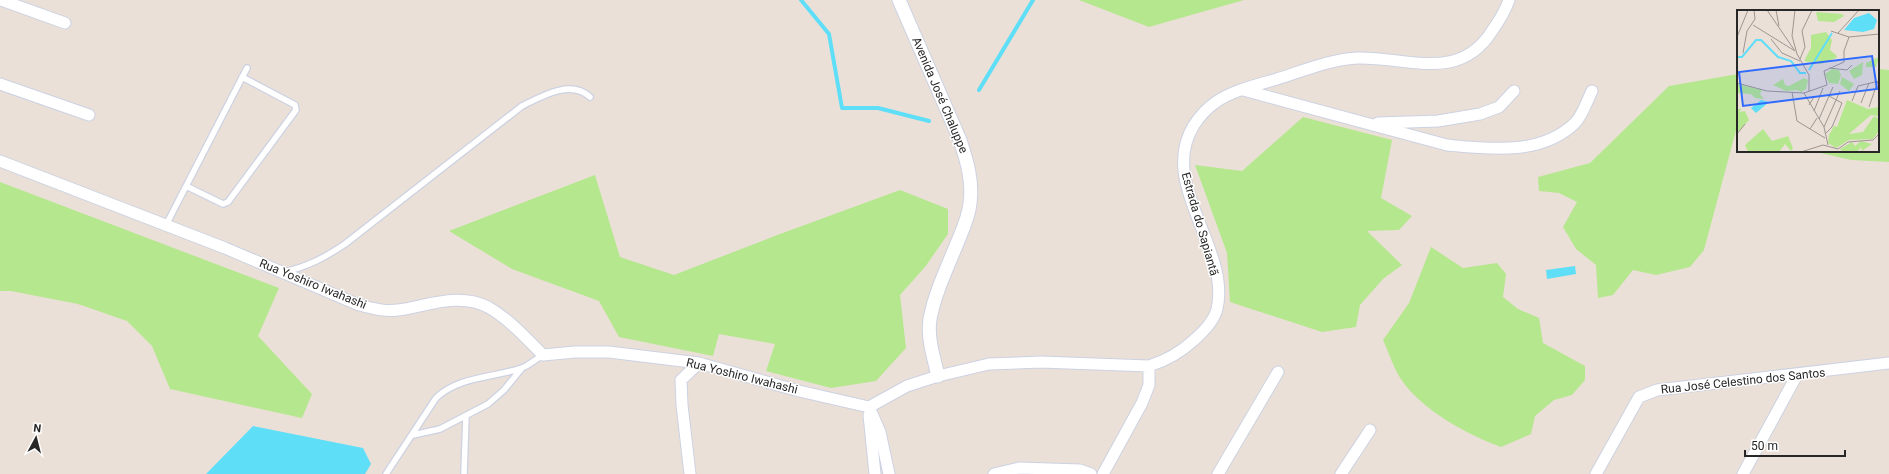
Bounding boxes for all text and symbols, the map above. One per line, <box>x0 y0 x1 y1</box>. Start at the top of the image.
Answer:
inset map <box>1737 10 1879 152</box>
street label: Avenida José Chaluppe <box>909 35 971 155</box>
street label: Estrada do Sapiantã <box>1179 171 1221 277</box>
street label: Rua Yoshiro Iwahashi <box>257 256 369 312</box>
street label: Rua Yoshiro Iwahashi <box>685 355 799 397</box>
street label: Rua José Celestino dos Santos <box>1660 365 1826 397</box>
north arrow <box>16 418 56 458</box>
text: N <box>33 422 42 436</box>
scale bar <box>1745 432 1845 458</box>
text: 50 m <box>1751 439 1778 453</box>

